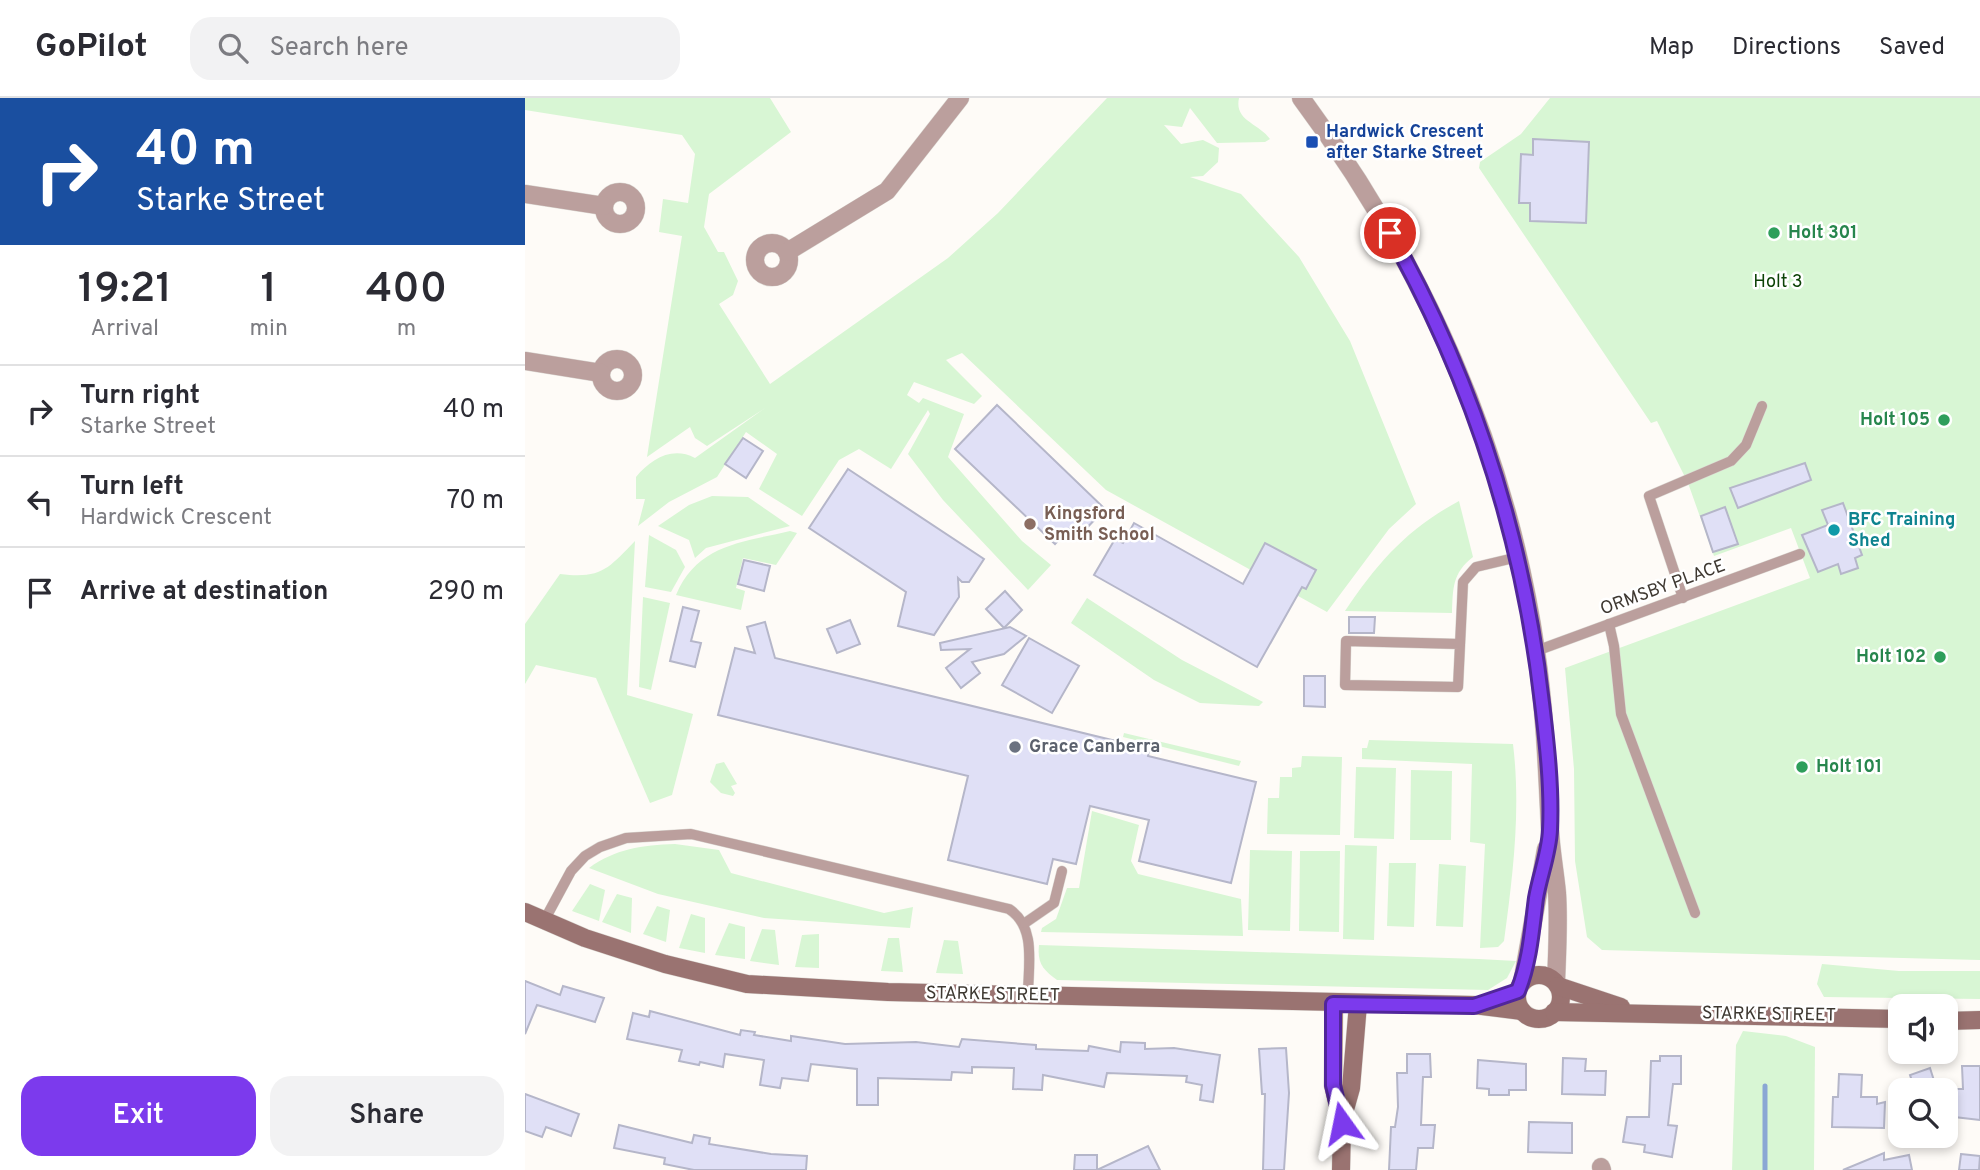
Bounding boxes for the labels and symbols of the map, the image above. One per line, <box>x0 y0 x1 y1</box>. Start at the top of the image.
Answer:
place label: Hardwick Crescent after Starke Street <box>1326 121 1484 165</box>
marker: Hardwick Crescent after Starke Street <box>1304 134 1320 150</box>
pin <box>1360 203 1420 263</box>
place label: Holt 301 <box>1788 222 1858 245</box>
marker: Holt 301 <box>1766 225 1782 241</box>
park label: Holt 3 <box>1753 271 1803 294</box>
place label: Holt 105 <box>1860 409 1930 432</box>
marker: Holt 105 <box>1936 412 1952 428</box>
place label: Kingsford Smith School <box>1044 503 1155 547</box>
place label: BFC Training Shed <box>1848 509 1955 553</box>
marker: Kingsford Smith School <box>1022 516 1038 532</box>
marker: BFC Training Shed <box>1826 522 1842 538</box>
street label: ORMSBY PLACE <box>1597 555 1729 621</box>
place label: Holt 102 <box>1856 646 1926 669</box>
marker: Holt 102 <box>1932 649 1948 665</box>
place label: Grace Canberra <box>1029 736 1160 759</box>
marker: Grace Canberra <box>1007 739 1023 755</box>
place label: Holt 101 <box>1816 756 1882 779</box>
marker: Holt 101 <box>1794 759 1810 775</box>
street label: STARKE STREET <box>926 982 1060 1008</box>
street label: STARKE STREET <box>1702 1002 1836 1028</box>
position arrow <box>1305 1086 1379 1160</box>

